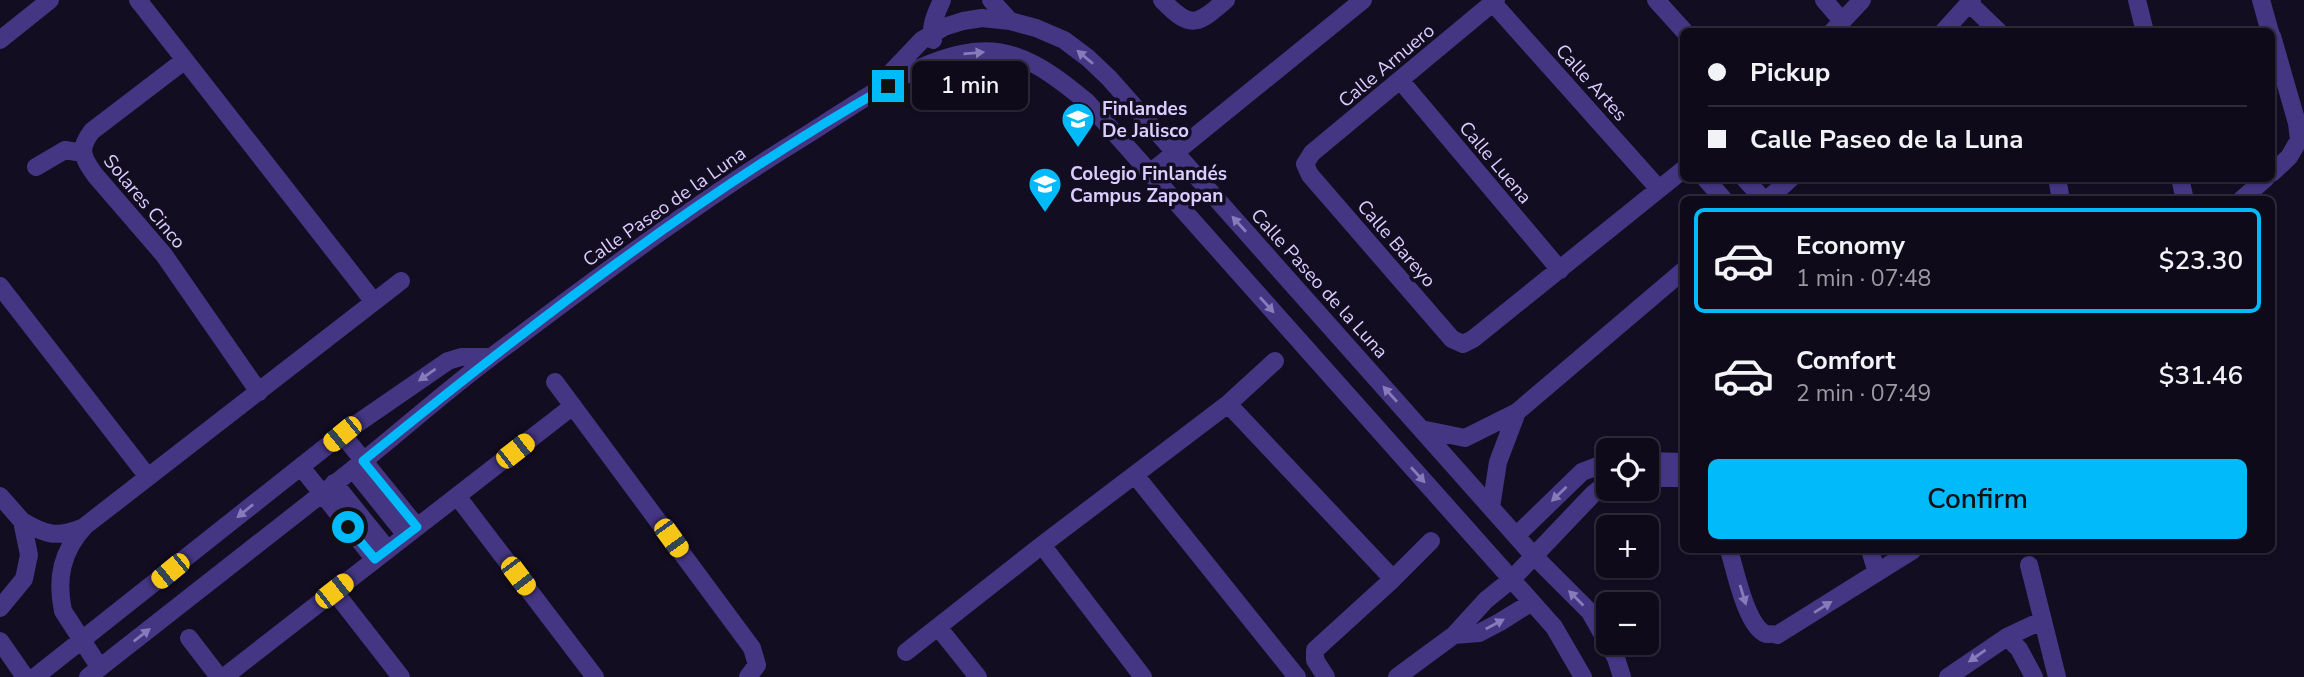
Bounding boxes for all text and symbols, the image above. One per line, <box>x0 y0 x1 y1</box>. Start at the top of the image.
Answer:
street label: Calle Arnuero <box>1333 18 1440 114</box>
street label: Calle Artes <box>1550 38 1633 127</box>
one-way arrow <box>963 47 985 58</box>
one-way arrow <box>1076 49 1094 64</box>
text: Pickup <box>1750 55 1830 90</box>
callout: 1 min <box>912 62 1028 110</box>
route end <box>872 70 904 102</box>
text: 1 min <box>941 70 999 101</box>
place label: Finlandes De Jalisco <box>1102 96 1189 144</box>
school or university icon: Finlandes De Jalisco <box>1059 100 1097 149</box>
street label: Calle Luena <box>1453 116 1537 209</box>
text: Calle Paseo de la Luna <box>1750 122 2023 157</box>
street label: Calle Paseo de la Luna <box>578 141 751 273</box>
street label: Solares Cinco <box>97 149 191 254</box>
place label: Colegio Finlandés Campus Zapopan <box>1070 161 1227 209</box>
school or university icon: Colegio Finlandés Campus Zapopan <box>1026 165 1064 214</box>
street label: Calle Bareyo <box>1351 194 1442 293</box>
street label: Calle Paseo de la Luna <box>1245 203 1394 364</box>
one-way arrow <box>1231 216 1247 233</box>
text: Economy <box>1796 228 1905 263</box>
icon: car <box>1712 229 1775 292</box>
text: $23.30 <box>2159 243 2243 278</box>
text: 1 min · 07:48 <box>1796 263 1931 294</box>
one-way arrow <box>1259 296 1275 314</box>
text: Comfort <box>1796 343 1896 378</box>
icon: car <box>1712 344 1775 407</box>
text: $31.46 <box>2159 358 2243 393</box>
one-way arrow <box>418 368 436 382</box>
text: 2 min · 07:49 <box>1796 378 1931 409</box>
one-way arrow <box>1382 385 1398 403</box>
car <box>320 413 365 455</box>
car <box>492 430 539 472</box>
map controls <box>1596 438 1659 655</box>
button: locate <box>1596 438 1659 501</box>
button: Confirm <box>1708 459 2247 539</box>
one-way arrow <box>1410 466 1426 483</box>
one-way arrow <box>1551 485 1568 502</box>
one-way arrow <box>237 504 255 519</box>
route start <box>332 511 364 543</box>
car <box>651 515 692 561</box>
button: + <box>1596 515 1659 578</box>
car <box>148 550 193 592</box>
car <box>497 553 540 599</box>
car <box>311 570 358 612</box>
one-way arrow <box>1738 585 1748 606</box>
one-way arrow <box>1568 590 1584 606</box>
button: − <box>1596 592 1659 655</box>
one-way arrow <box>1813 601 1833 614</box>
one-way arrow <box>1486 618 1505 630</box>
one-way arrow <box>132 627 150 642</box>
one-way arrow <box>1968 649 1986 663</box>

